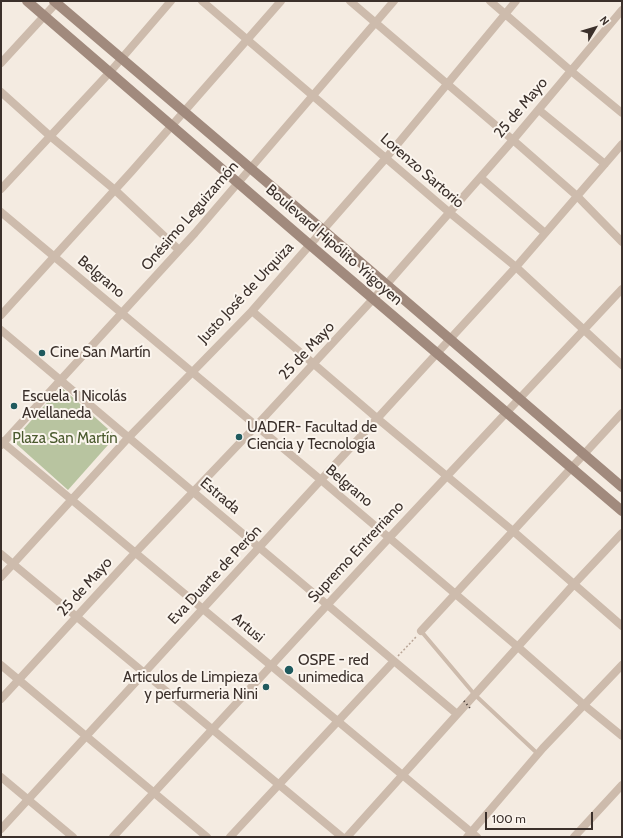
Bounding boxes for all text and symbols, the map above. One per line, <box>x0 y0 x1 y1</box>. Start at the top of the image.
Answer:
north arrow <box>575 8 615 48</box>
text: N <box>597 13 612 28</box>
street label: 25 de Mayo <box>491 74 551 142</box>
street label: Lorenzo Sartorio <box>377 130 467 212</box>
street label: Onésimo Leguizamón <box>138 158 242 274</box>
street label: Boulevard Hipólito Yrigoyen <box>262 181 406 309</box>
street label: Justo José de Urquiza <box>195 239 297 347</box>
street label: Belgrano <box>74 252 128 302</box>
street label: 25 de Mayo <box>275 318 339 384</box>
place label: Cine San Martín <box>50 344 151 362</box>
marker: Cine San Martín <box>37 348 47 358</box>
place label: Escuela 1 Nicolás Avellaneda <box>22 388 127 423</box>
marker: Escuela 1 Nicolás Avellaneda <box>9 401 19 411</box>
place label: UADER- Facultad de Ciencia y Tecnología <box>247 419 377 454</box>
park label: Plaza San Martín <box>12 430 118 448</box>
marker: UADER- Facultad de Ciencia y Tecnología <box>234 432 244 442</box>
street label: Belgrano <box>322 461 376 511</box>
street label: Estrada <box>196 474 244 518</box>
street label: Supremo Entrerriano <box>304 498 408 606</box>
street label: Eva Duarte de Perón <box>164 522 266 628</box>
street label: 25 de Mayo <box>54 554 116 620</box>
street label: Artusi <box>228 609 268 647</box>
place label: OSPE - red unimedica <box>298 652 369 687</box>
marker: OSPE - red unimedica <box>283 664 295 676</box>
place label: Articulos de Limpieza y perfurmeria Nini <box>123 669 258 704</box>
marker: Articulos de Limpieza y perfurmeria Nini <box>261 682 271 692</box>
scale bar <box>487 804 595 830</box>
text: 100 m <box>492 811 526 826</box>

